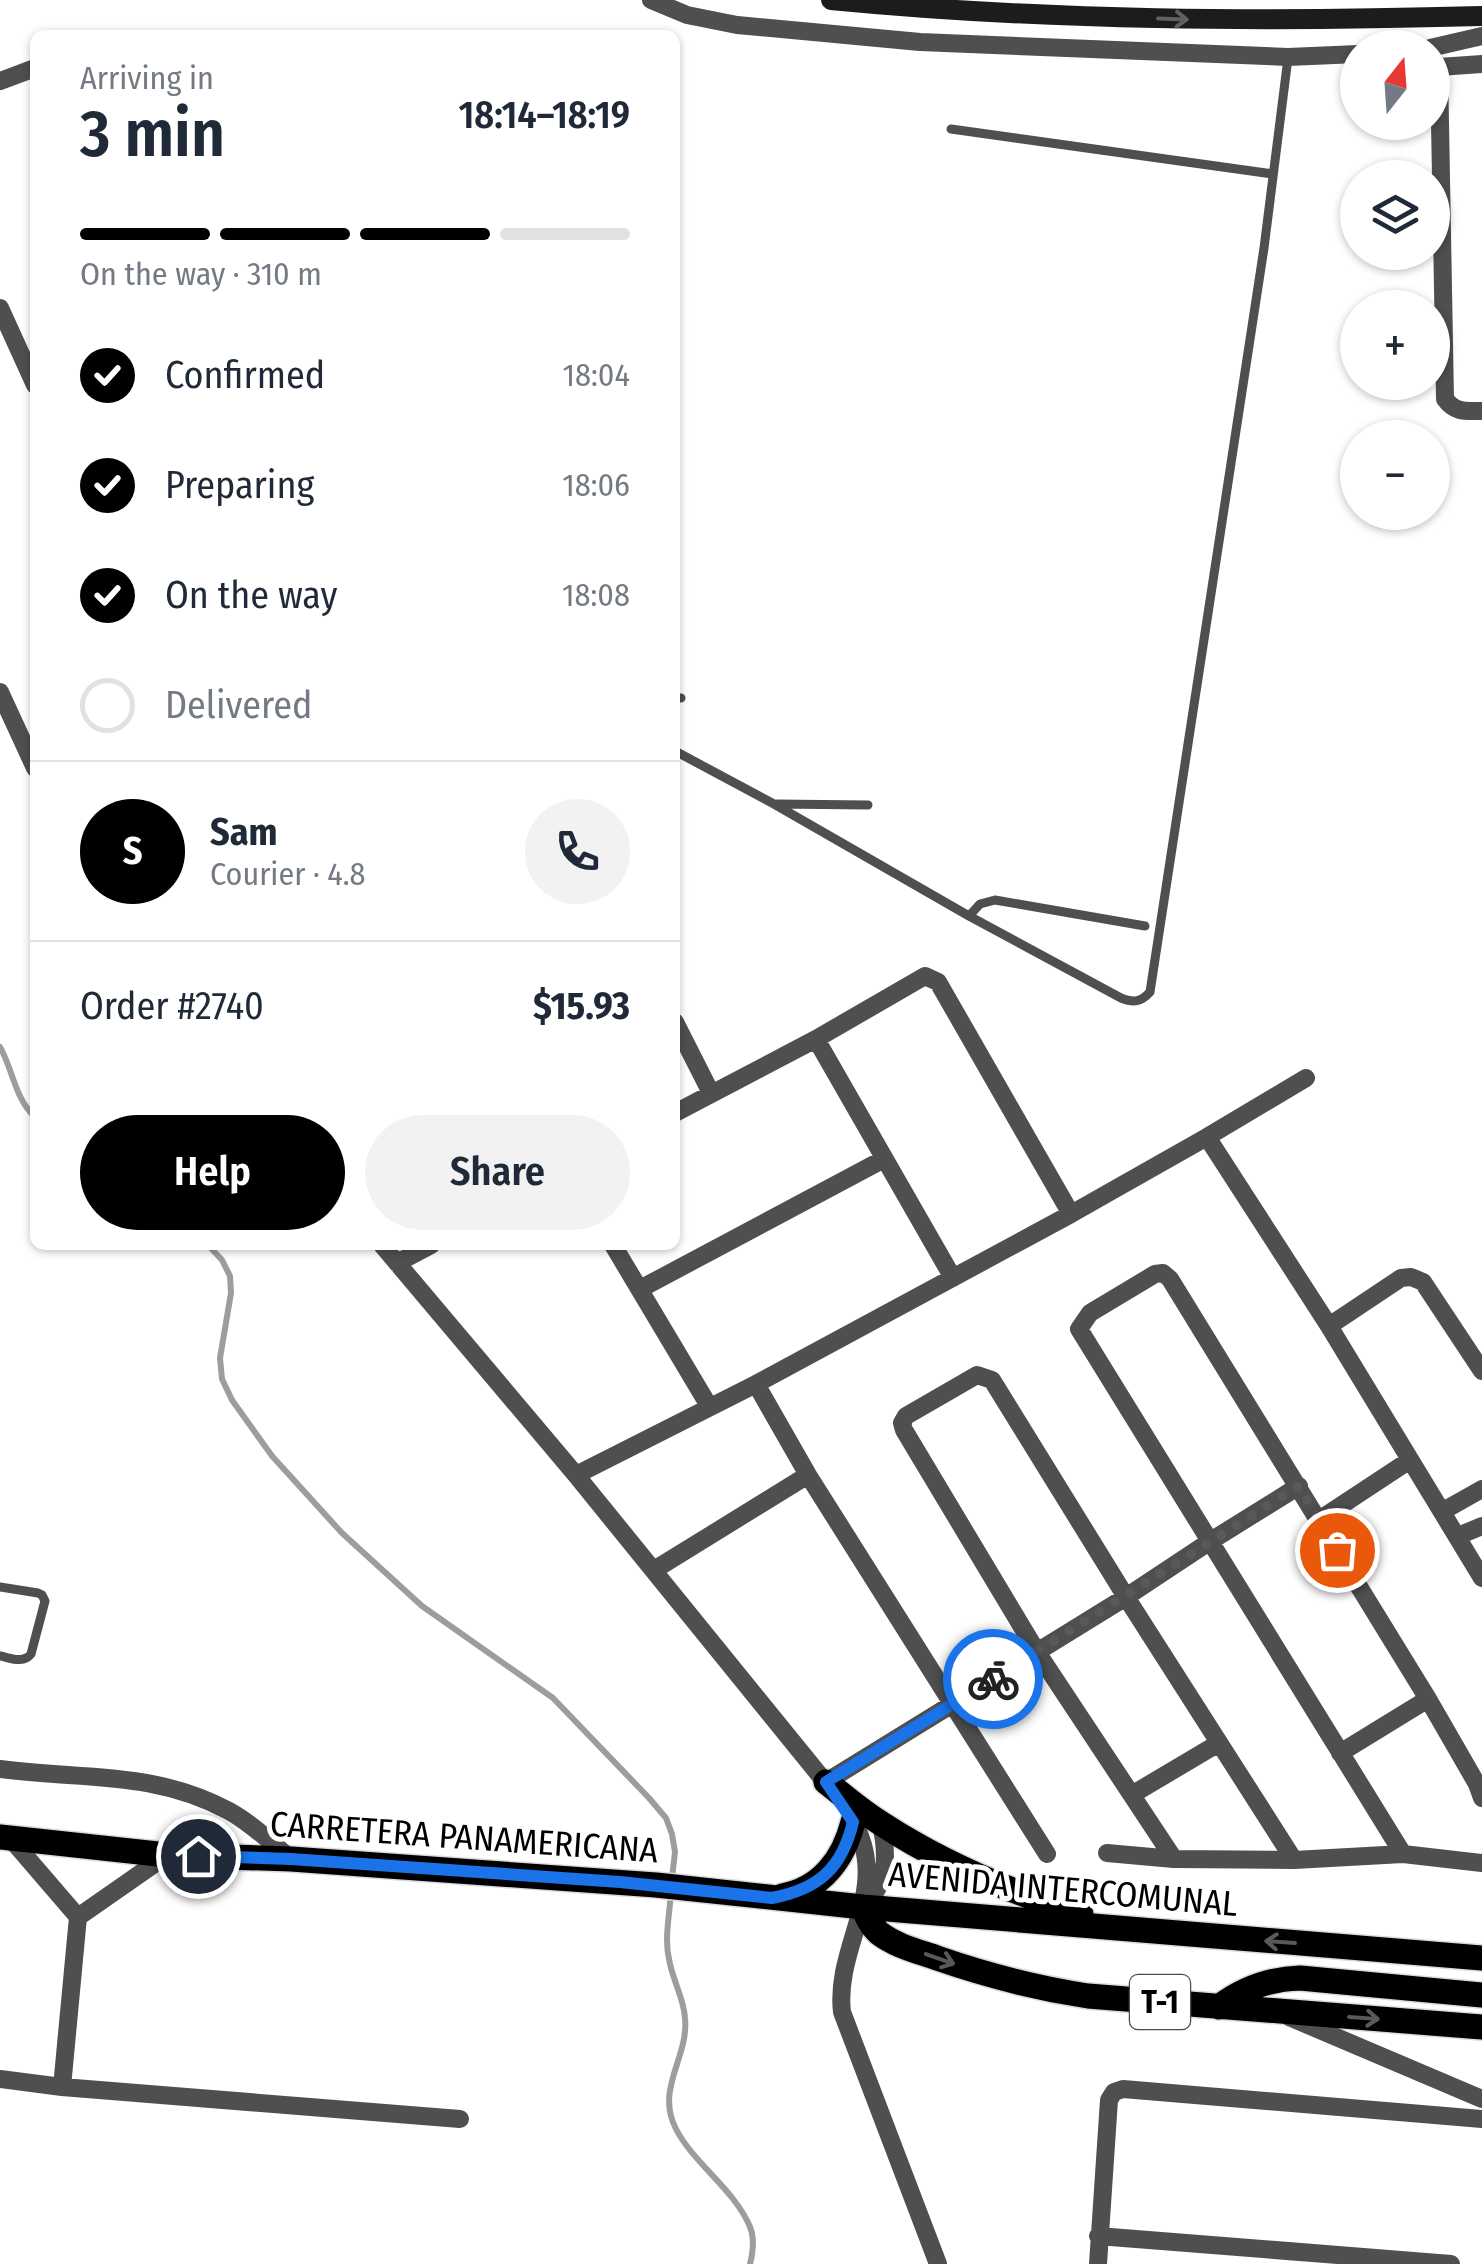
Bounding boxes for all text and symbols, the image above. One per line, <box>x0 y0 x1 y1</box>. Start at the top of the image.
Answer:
one-way arrow <box>1156 10 1188 29</box>
north arrow <box>1340 30 1450 140</box>
map controls <box>1340 30 1450 530</box>
text: Arriving in <box>80 59 214 97</box>
text: 18:14–18:19 <box>459 92 630 138</box>
text: 3 min <box>80 95 225 173</box>
button: layers <box>1340 160 1450 270</box>
text: On the way · 310 m <box>80 255 322 293</box>
button: + <box>1340 290 1450 400</box>
icon: check <box>80 348 135 403</box>
text: Confirmed <box>165 352 325 398</box>
text: 18:04 <box>563 356 630 394</box>
button: − <box>1340 420 1450 530</box>
icon: check <box>80 458 135 513</box>
text: Preparing <box>165 462 314 508</box>
text: 18:06 <box>562 466 630 504</box>
icon: check <box>80 568 135 623</box>
text: On the way <box>165 572 337 618</box>
text: 18:08 <box>562 576 630 614</box>
text: Delivered <box>165 682 312 728</box>
button: phone <box>525 799 630 904</box>
text: Sam <box>210 809 278 855</box>
text: S <box>123 828 142 874</box>
text: Courier · 4.8 <box>210 855 366 893</box>
text: Order #2740 <box>80 983 264 1029</box>
text: $15.93 <box>533 983 630 1029</box>
button: Help <box>80 1115 345 1230</box>
button: Share <box>365 1115 630 1230</box>
pin <box>1295 1508 1380 1593</box>
icon: bag <box>1310 1523 1365 1578</box>
courier <box>943 1629 1043 1729</box>
icon: bike <box>966 1652 1021 1707</box>
street label: CARRETERA PANAMERICANA <box>269 1802 660 1872</box>
pin <box>156 1814 241 1899</box>
icon: home <box>171 1829 226 1884</box>
street label: AVENIDA INTERCOMUNAL <box>887 1853 1240 1925</box>
one-way arrow <box>1265 1933 1297 1952</box>
one-way arrow <box>923 1951 954 1969</box>
road number: T-1 <box>1130 1975 1190 2029</box>
one-way arrow <box>1348 2009 1380 2028</box>

